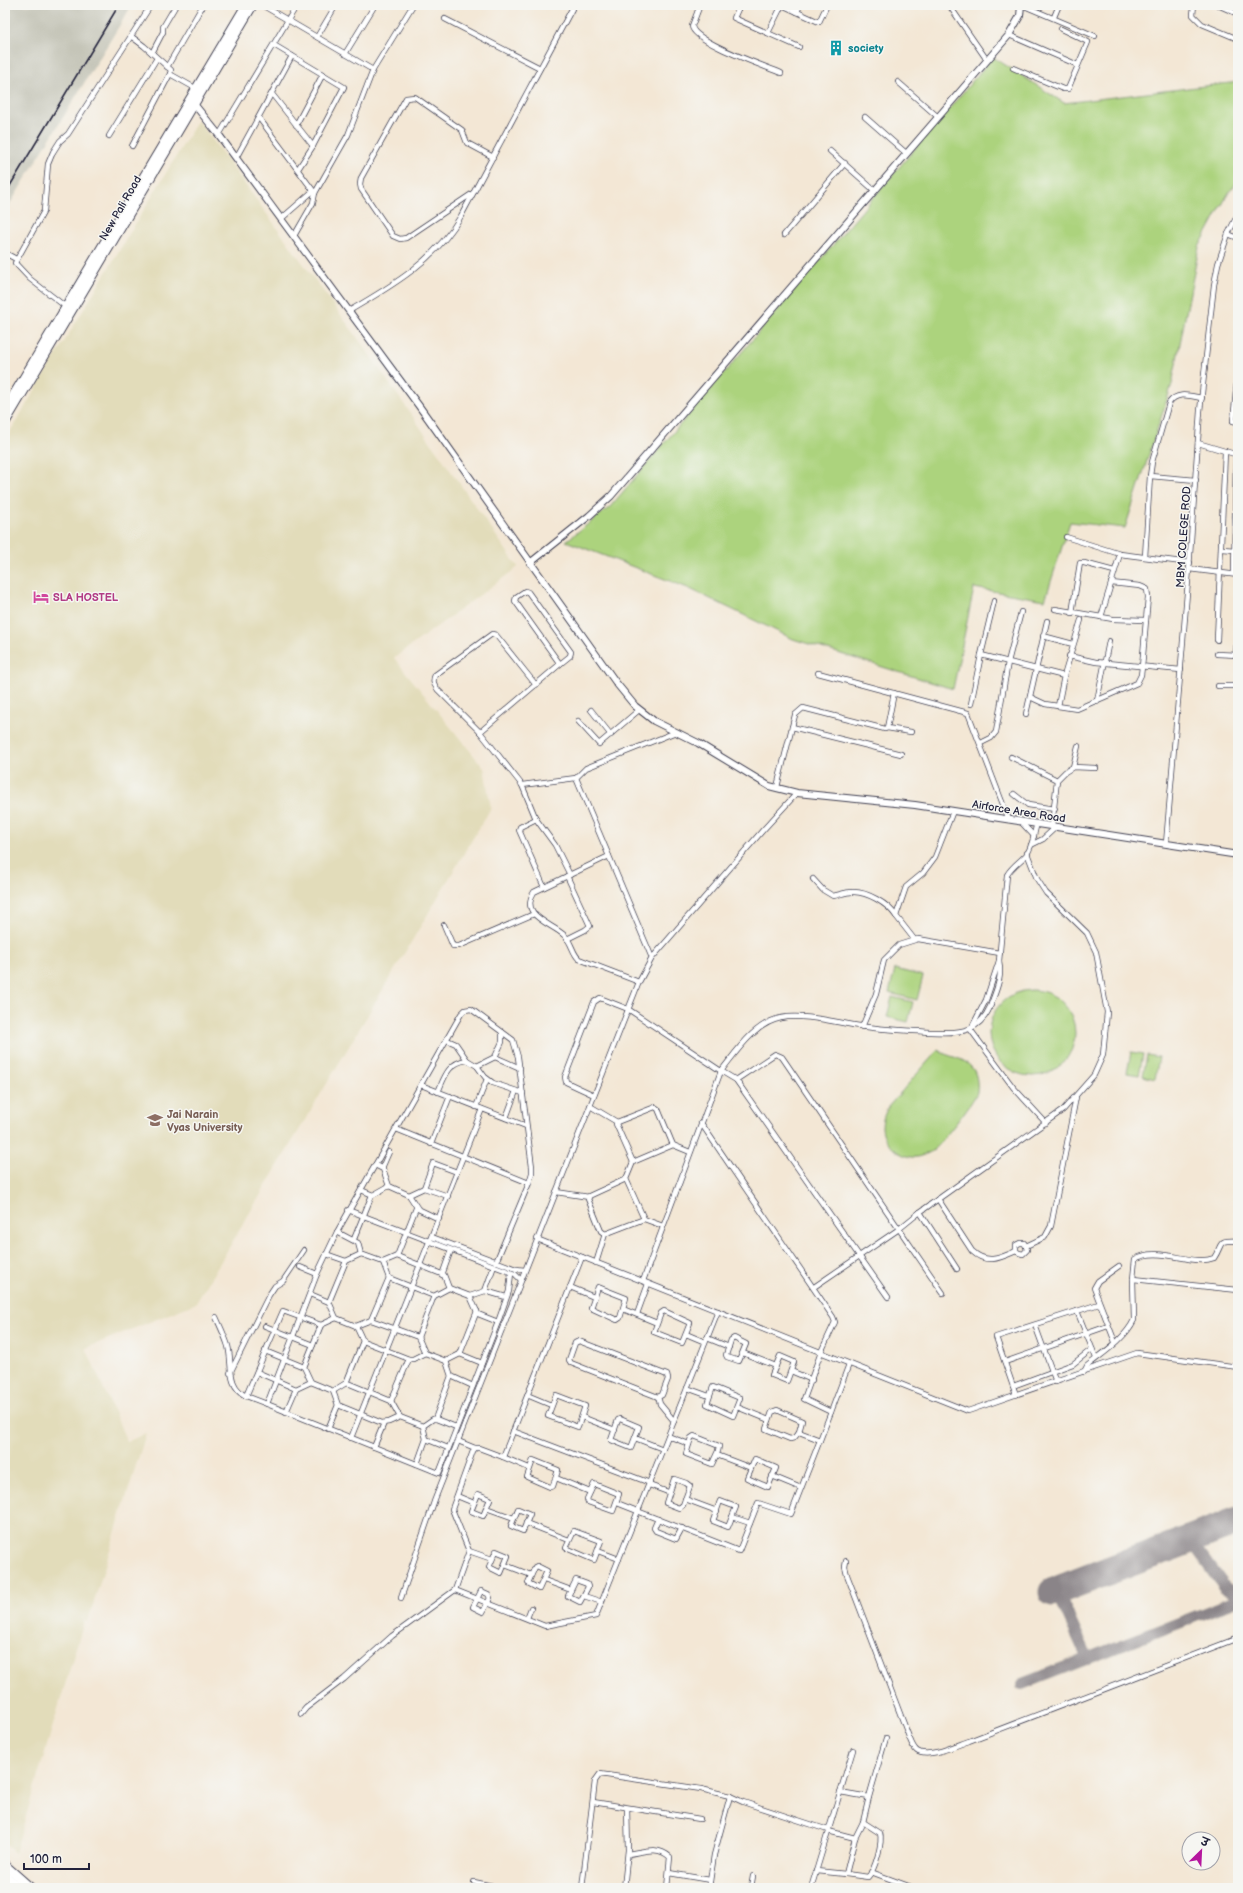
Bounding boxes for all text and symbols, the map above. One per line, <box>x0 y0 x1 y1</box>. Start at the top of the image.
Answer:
building icon: society <box>827 39 845 57</box>
place label: society <box>848 42 883 55</box>
street label: New Pali Road <box>97 174 144 243</box>
street label: MBM COLEGE ROD <box>1173 486 1194 588</box>
hotel icon: SLA HOSTEL <box>32 588 50 606</box>
place label: SLA HOSTEL <box>53 591 119 604</box>
street label: Airforce Area Road <box>971 798 1067 825</box>
place label: Jai Narain Vyas University <box>167 1108 242 1134</box>
school or university icon: Jai Narain Vyas University <box>146 1111 164 1129</box>
north arrow <box>1181 1831 1221 1871</box>
text: उ <box>1198 1834 1212 1850</box>
scale bar <box>24 1845 89 1871</box>
text: 100 m <box>30 1852 62 1867</box>

